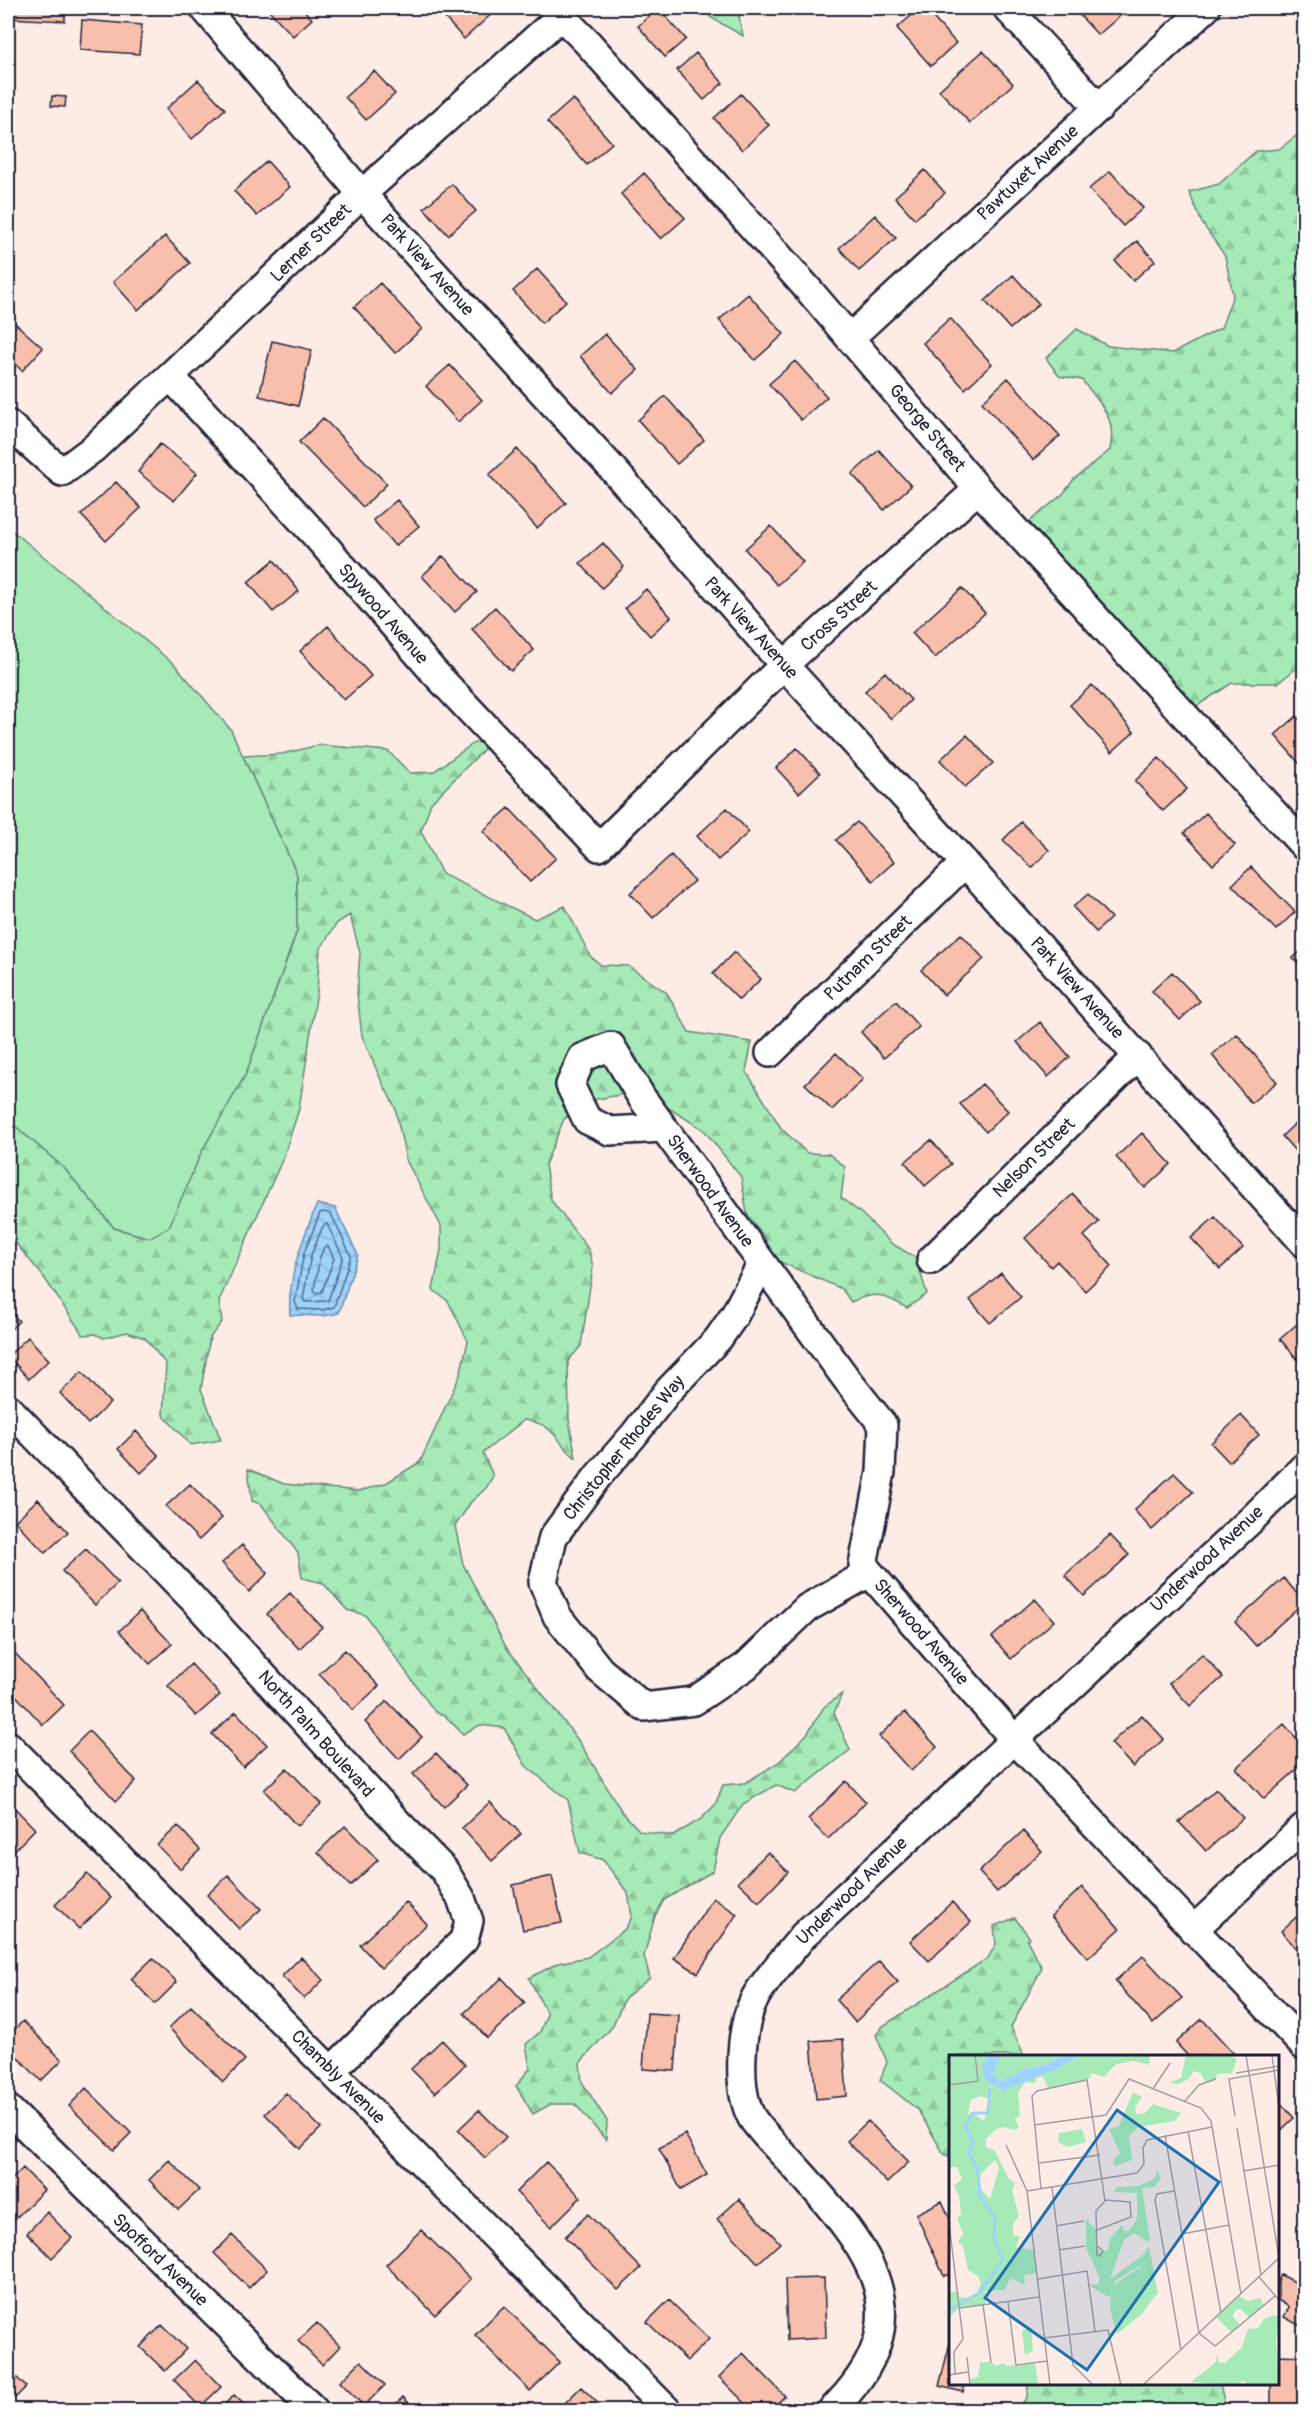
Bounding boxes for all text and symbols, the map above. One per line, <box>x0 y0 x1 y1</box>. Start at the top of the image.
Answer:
street label: Pawtuxet Avenue <box>972 120 1084 226</box>
street label: Lerner Street <box>266 198 357 287</box>
street label: Park View Avenue <box>375 209 479 321</box>
street label: George Street <box>884 379 971 477</box>
street label: Spywood Avenue <box>333 559 433 669</box>
street label: Park View Avenue <box>699 572 803 684</box>
street label: Cross Street <box>796 575 883 657</box>
street label: Putnam Street <box>819 910 917 1006</box>
street label: Park View Avenue <box>1025 932 1129 1044</box>
street label: Nelson Street <box>988 1112 1081 1203</box>
street label: Sherwood Avenue <box>661 1130 759 1252</box>
street label: Christopher Rhodes Way <box>558 1370 690 1525</box>
street label: Underwood Avenue <box>1146 1501 1268 1617</box>
street label: Sherwood Avenue <box>868 1574 974 1690</box>
street label: North Palm Boulevard <box>253 1666 379 1802</box>
street label: Underwood Avenue <box>792 1832 913 1950</box>
street label: Chambly Avenue <box>286 2025 390 2129</box>
inset map <box>949 2055 1279 2385</box>
street label: Spofford Avenue <box>107 2209 213 2312</box>

